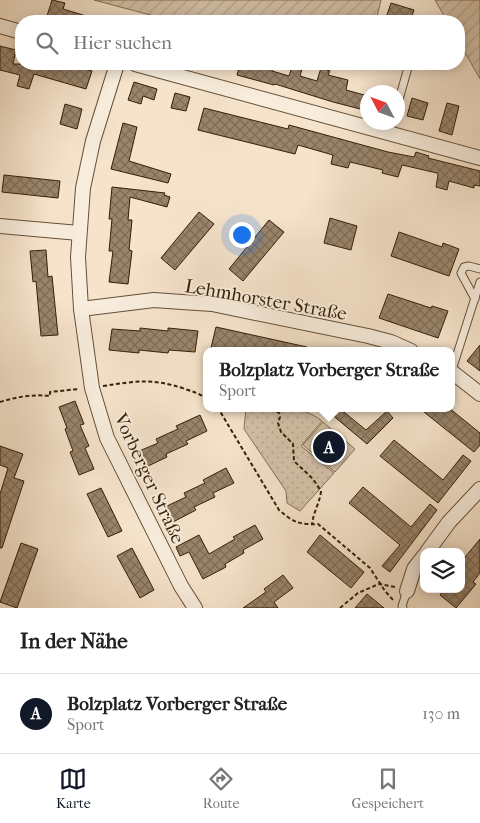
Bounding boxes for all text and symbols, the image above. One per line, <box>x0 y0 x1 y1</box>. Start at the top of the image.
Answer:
search box <box>15 15 465 70</box>
icon: search <box>33 29 61 57</box>
text: Hier suchen <box>73 32 172 54</box>
north arrow <box>360 85 405 130</box>
your location <box>229 222 255 248</box>
street label: Lehmhorster Straße <box>183 275 349 325</box>
popup <box>203 347 455 412</box>
text: Bolzplatz Vorberger Straße <box>219 359 439 381</box>
text: Sport <box>219 381 256 400</box>
street label: Vorberger Straße <box>109 409 189 547</box>
pin: A <box>313 428 345 466</box>
map controls <box>420 548 465 593</box>
button: layers <box>420 548 465 593</box>
text: In der Nähe <box>20 629 128 653</box>
text: Bolzplatz Vorberger Straße <box>67 693 287 715</box>
text: A <box>31 704 41 723</box>
text: 130 m <box>422 704 460 723</box>
text: Sport <box>67 715 105 734</box>
tab: Karte <box>56 765 91 812</box>
tab: Route <box>203 765 240 812</box>
tab: Gespeichert <box>352 765 424 812</box>

